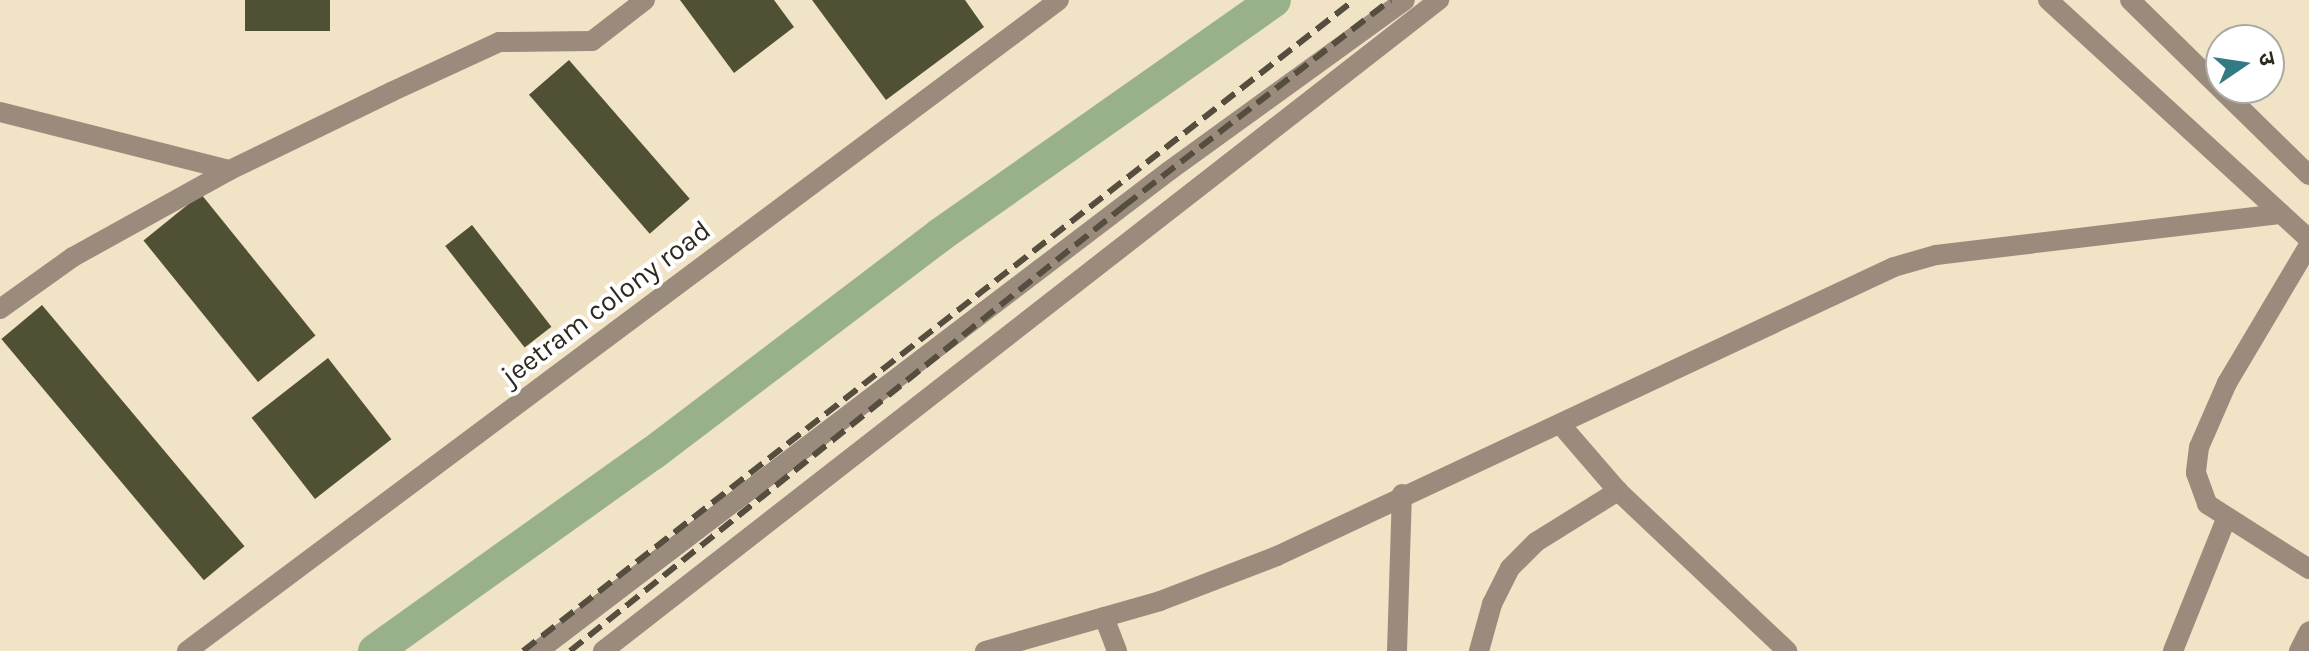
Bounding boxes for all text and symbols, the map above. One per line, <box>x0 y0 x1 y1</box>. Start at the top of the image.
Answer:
north arrow <box>2205 24 2285 104</box>
text: उ <box>2252 50 2281 68</box>
street label: jeetram colony road <box>495 213 717 393</box>

